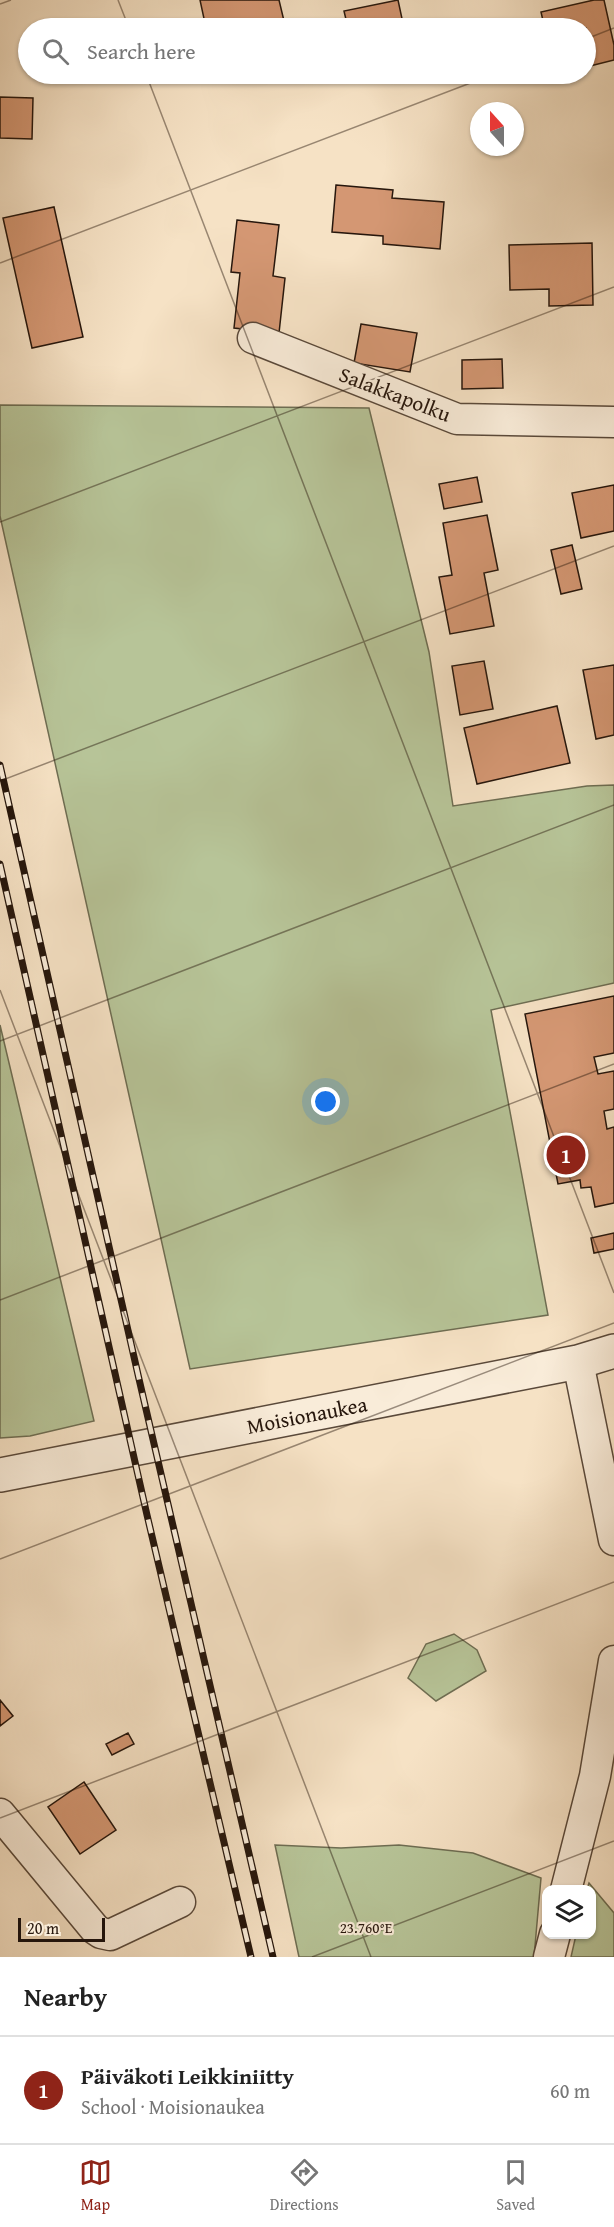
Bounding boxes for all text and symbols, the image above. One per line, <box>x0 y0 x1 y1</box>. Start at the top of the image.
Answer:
search box <box>18 18 596 84</box>
icon: search <box>39 35 72 68</box>
text: Search here <box>87 35 196 67</box>
north arrow <box>470 102 524 156</box>
street label: Salakkapolku <box>335 359 456 430</box>
your location <box>311 1087 340 1116</box>
pin: 1 <box>546 1132 586 1178</box>
street label: Moisionaukea <box>244 1388 370 1442</box>
map controls <box>542 1885 596 1939</box>
button: layers <box>542 1885 596 1939</box>
scale bar <box>18 1915 105 1942</box>
text: 20 m <box>27 1916 59 1940</box>
text: 23.760°E <box>340 1917 393 1938</box>
text: Nearby <box>24 1977 107 2016</box>
text: Päiväkoti Leikkiniitty <box>81 2060 294 2092</box>
text: 1 <box>38 2076 49 2105</box>
text: 60 m <box>550 2076 590 2105</box>
text: School · Moisionaukea <box>81 2092 265 2121</box>
tab: Map <box>79 2156 112 2216</box>
tab: Directions <box>270 2156 339 2216</box>
tab: Saved <box>496 2156 535 2216</box>

